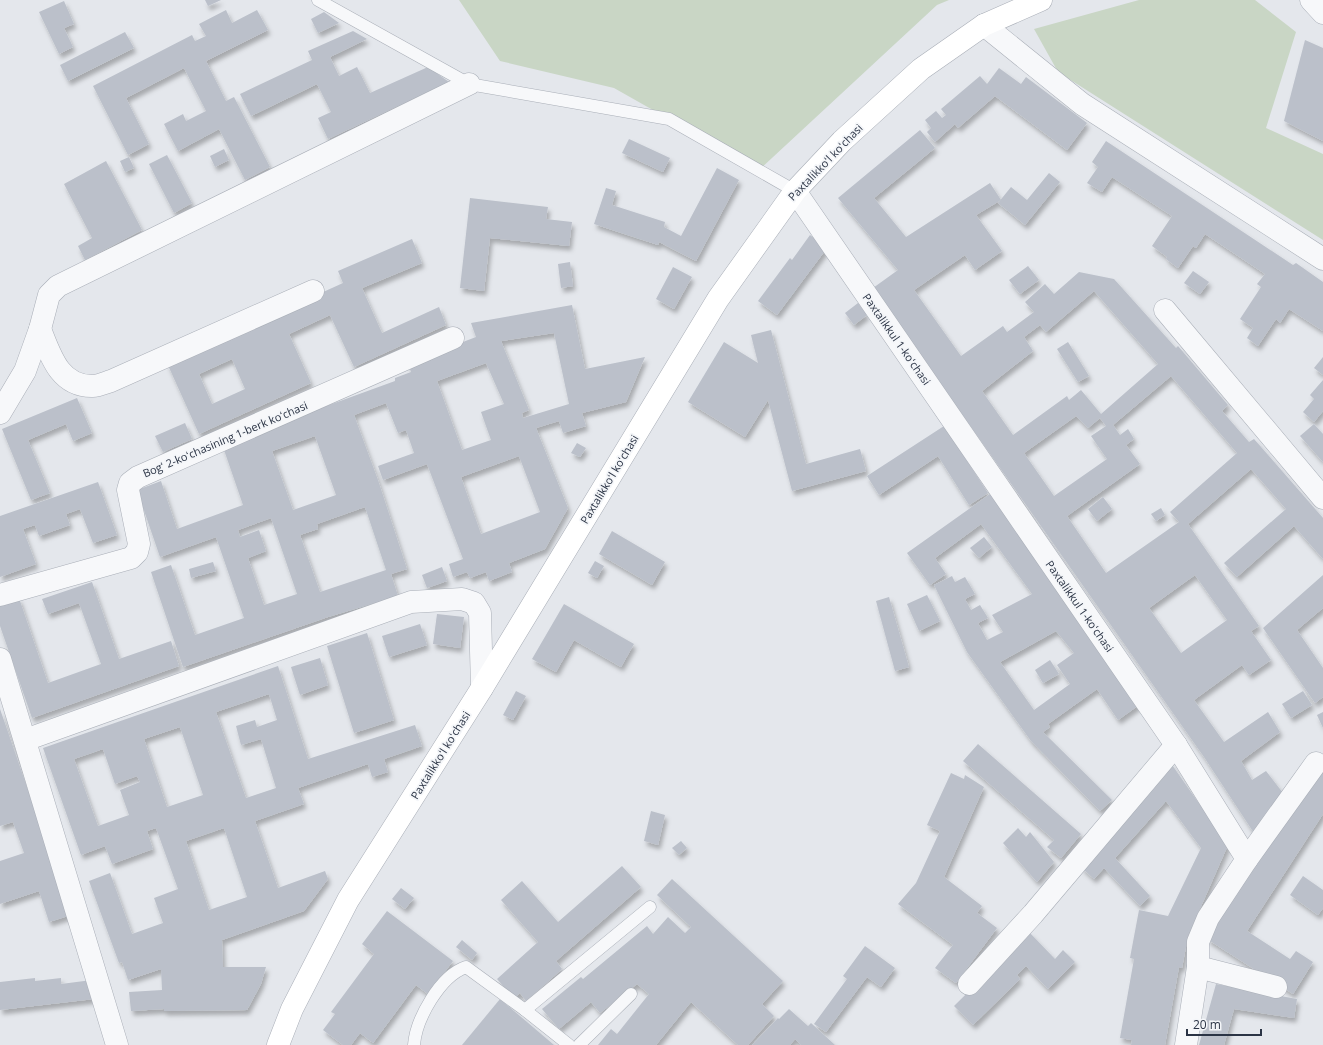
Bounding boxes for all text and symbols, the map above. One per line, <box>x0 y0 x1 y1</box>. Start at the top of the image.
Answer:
street label: Paxtalikkoʻl koʻchasi <box>784 120 866 204</box>
street label: Paxtalikkul 1-koʻchasi <box>860 290 934 388</box>
street label: Bogʻ 2-koʻchasining 1-berk koʻchasi <box>140 397 310 481</box>
street label: Paxtalikkoʻl koʻchasi <box>576 432 642 526</box>
street label: Paxtalikkul 1-koʻchasi <box>1043 557 1117 655</box>
street label: Paxtalikkoʻl koʻchasi <box>407 708 473 802</box>
scale bar <box>1187 1011 1261 1037</box>
text: 20 m <box>1193 1016 1221 1033</box>

